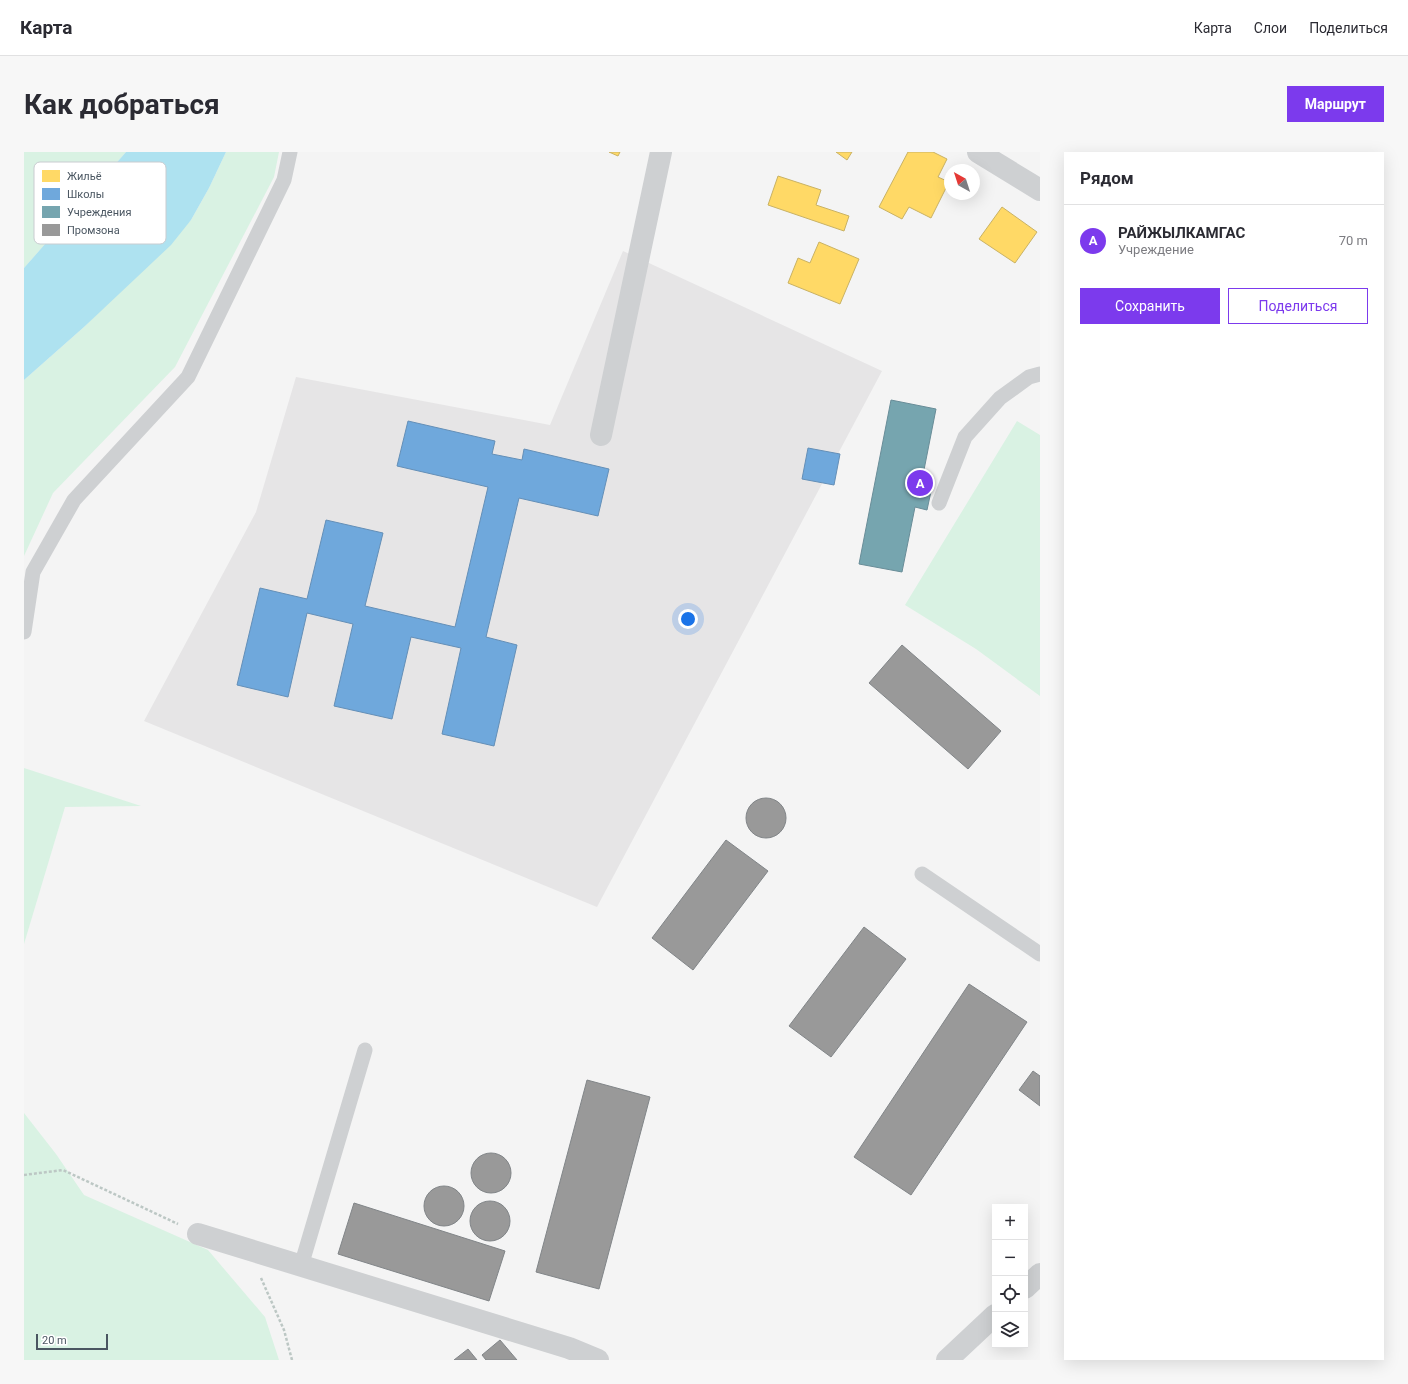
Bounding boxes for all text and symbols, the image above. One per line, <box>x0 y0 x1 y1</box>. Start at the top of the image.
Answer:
text: Карта <box>20 16 72 39</box>
text: Карта <box>1194 20 1232 36</box>
text: Слои <box>1254 20 1287 36</box>
text: Поделиться <box>1309 20 1388 36</box>
button: Маршрут <box>1287 86 1384 122</box>
text: Как добраться <box>24 88 220 121</box>
legend <box>34 162 166 244</box>
north arrow <box>944 164 980 200</box>
text: Рядом <box>1080 168 1134 188</box>
text: Жильё <box>67 170 102 183</box>
text: Школы <box>67 188 104 201</box>
text: Учреждения <box>67 206 131 219</box>
text: Промзона <box>67 224 120 237</box>
text: РАЙЖЫЛКАМГАС <box>1118 224 1245 242</box>
text: A <box>1089 233 1097 248</box>
text: 70 m <box>1339 233 1368 248</box>
text: Учреждение <box>1118 242 1194 257</box>
button: Сохранить <box>1080 288 1220 324</box>
button: Поделиться <box>1228 288 1368 324</box>
pin: A <box>907 468 933 498</box>
your location <box>678 609 698 629</box>
map controls <box>992 1204 1028 1348</box>
button: + <box>992 1204 1028 1240</box>
button: − <box>992 1240 1028 1276</box>
button: locate <box>992 1276 1028 1312</box>
button: layers <box>992 1312 1028 1348</box>
scale bar <box>36 1332 108 1351</box>
text: 20 m <box>42 1334 67 1347</box>

